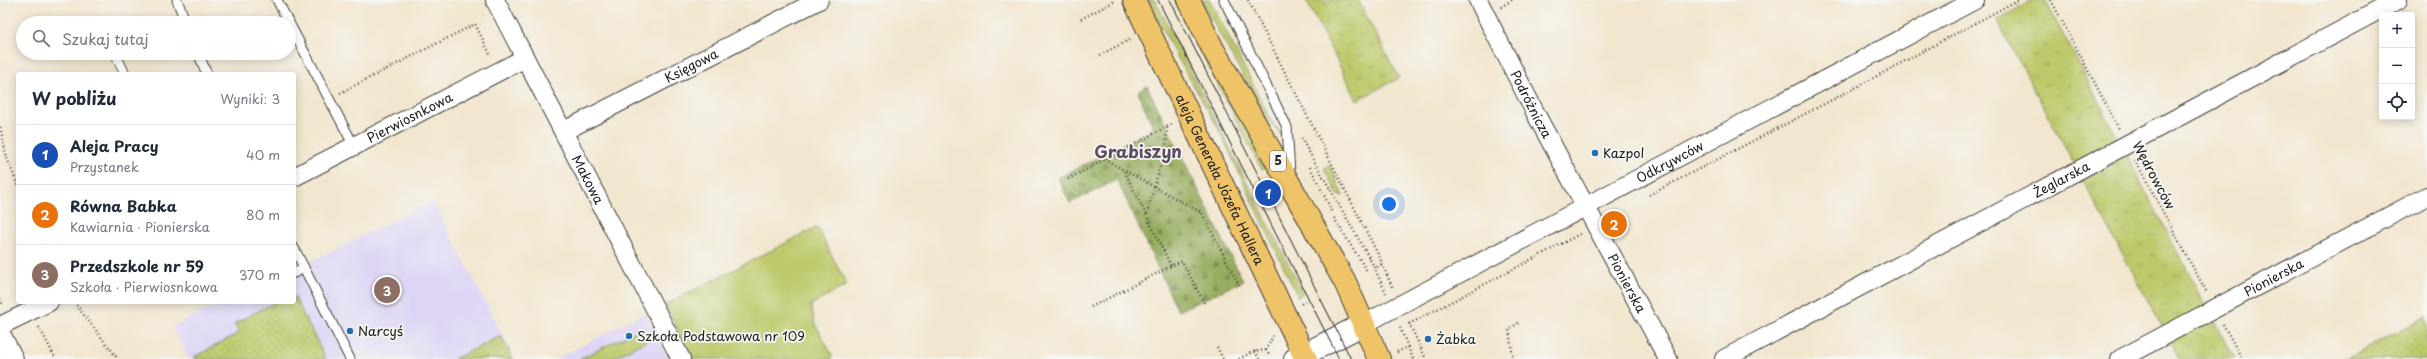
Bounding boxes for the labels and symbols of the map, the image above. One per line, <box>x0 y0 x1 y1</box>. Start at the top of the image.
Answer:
street label: Księgowa <box>661 43 722 87</box>
street label: Podróżnicza <box>1506 67 1557 142</box>
street label: Pierwiosnkowa <box>363 87 456 147</box>
street label: aleja Generała Józefa Hallera <box>1171 90 1270 268</box>
street label: Odkrywców <box>1632 136 1706 187</box>
street label: Wędrowców <box>2129 137 2180 212</box>
district label: Grabiszyn <box>1094 138 1182 164</box>
place label: Kazpol <box>1603 143 1644 162</box>
marker: Kazpol <box>1590 148 1600 158</box>
street label: Makowa <box>568 151 609 208</box>
road number: 5 <box>1270 151 1286 171</box>
street label: Żeglarska <box>2029 156 2093 202</box>
pin: 1 <box>1255 178 1281 208</box>
your location <box>1379 194 1399 214</box>
pin: 2 <box>1601 209 1627 239</box>
street label: Pionierska <box>1604 250 1652 317</box>
street label: Pionierska <box>2240 253 2307 301</box>
pin: 3 <box>374 275 400 305</box>
place label: Narcyś <box>358 321 403 340</box>
marker: Narcyś <box>345 326 355 336</box>
place label: Szkoła Podstawowa nr 109 <box>637 326 805 345</box>
place label: Żabka <box>1436 329 1477 348</box>
marker: Szkoła Podstawowa nr 109 <box>624 331 634 341</box>
marker: Żabka <box>1423 334 1433 344</box>

